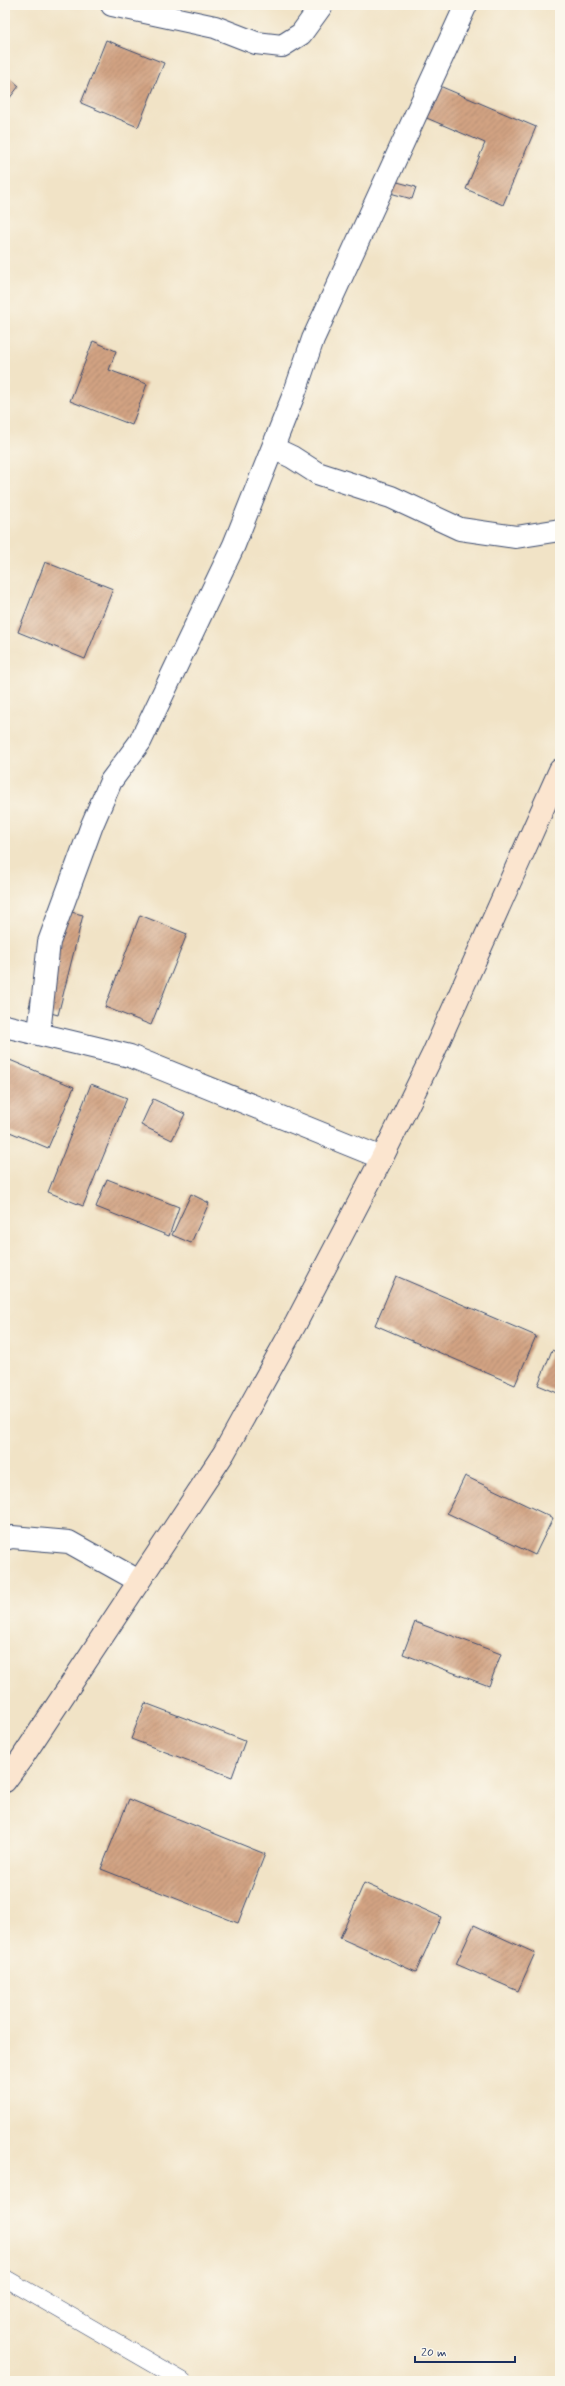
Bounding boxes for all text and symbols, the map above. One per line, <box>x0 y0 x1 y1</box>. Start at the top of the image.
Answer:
scale bar <box>415 2338 515 2364</box>
text: 20 m <box>421 2345 447 2361</box>

